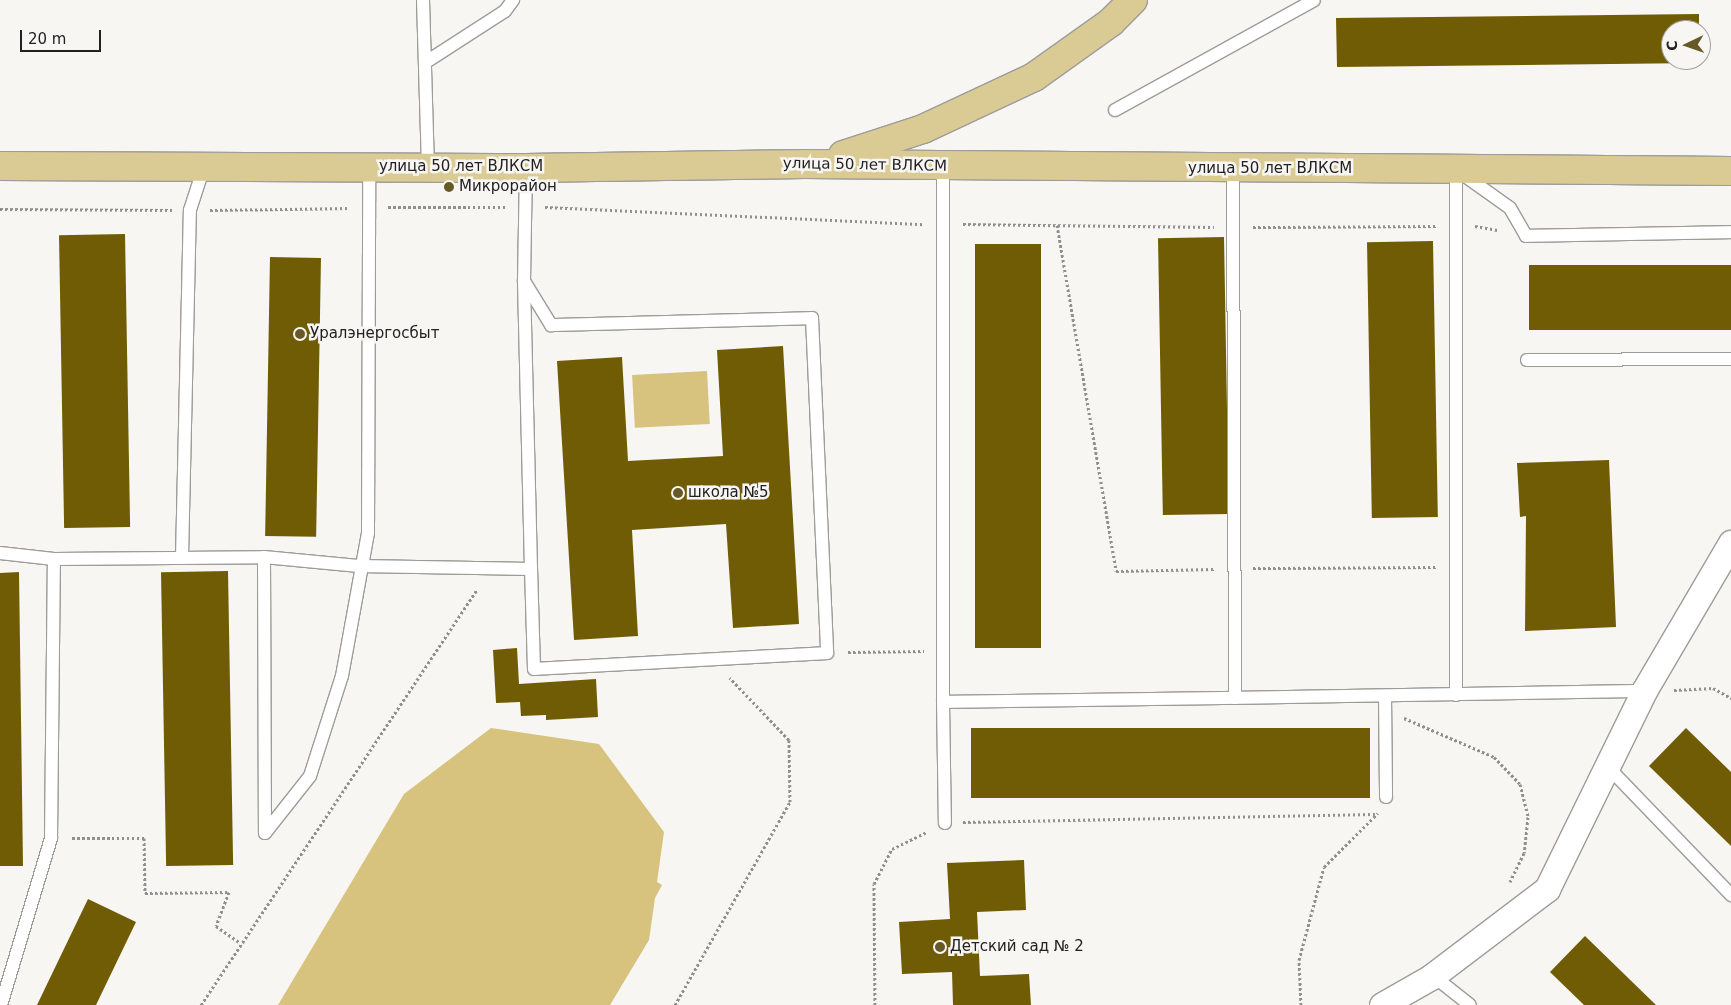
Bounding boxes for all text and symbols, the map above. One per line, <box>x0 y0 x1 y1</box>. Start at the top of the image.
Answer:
scale bar <box>22 20 104 52</box>
north arrow <box>1661 20 1711 70</box>
text: 20 m <box>28 30 66 48</box>
text: С <box>1664 40 1680 51</box>
street label: улица 50 лет ВЛКСМ <box>783 155 947 175</box>
street label: улица 50 лет ВЛКСМ <box>379 158 543 176</box>
street label: улица 50 лет ВЛКСМ <box>1188 160 1352 178</box>
place label: Микрорайон <box>459 178 557 196</box>
marker: Микрорайон <box>443 181 455 193</box>
place label: Уралэнергосбыт <box>310 325 439 343</box>
marker: Уралэнергосбыт <box>294 328 306 340</box>
place label: школа №5 <box>688 484 769 502</box>
marker: школа №5 <box>672 487 684 499</box>
place label: Детский сад № 2 <box>950 938 1084 956</box>
marker: Детский сад № 2 <box>934 941 946 953</box>

